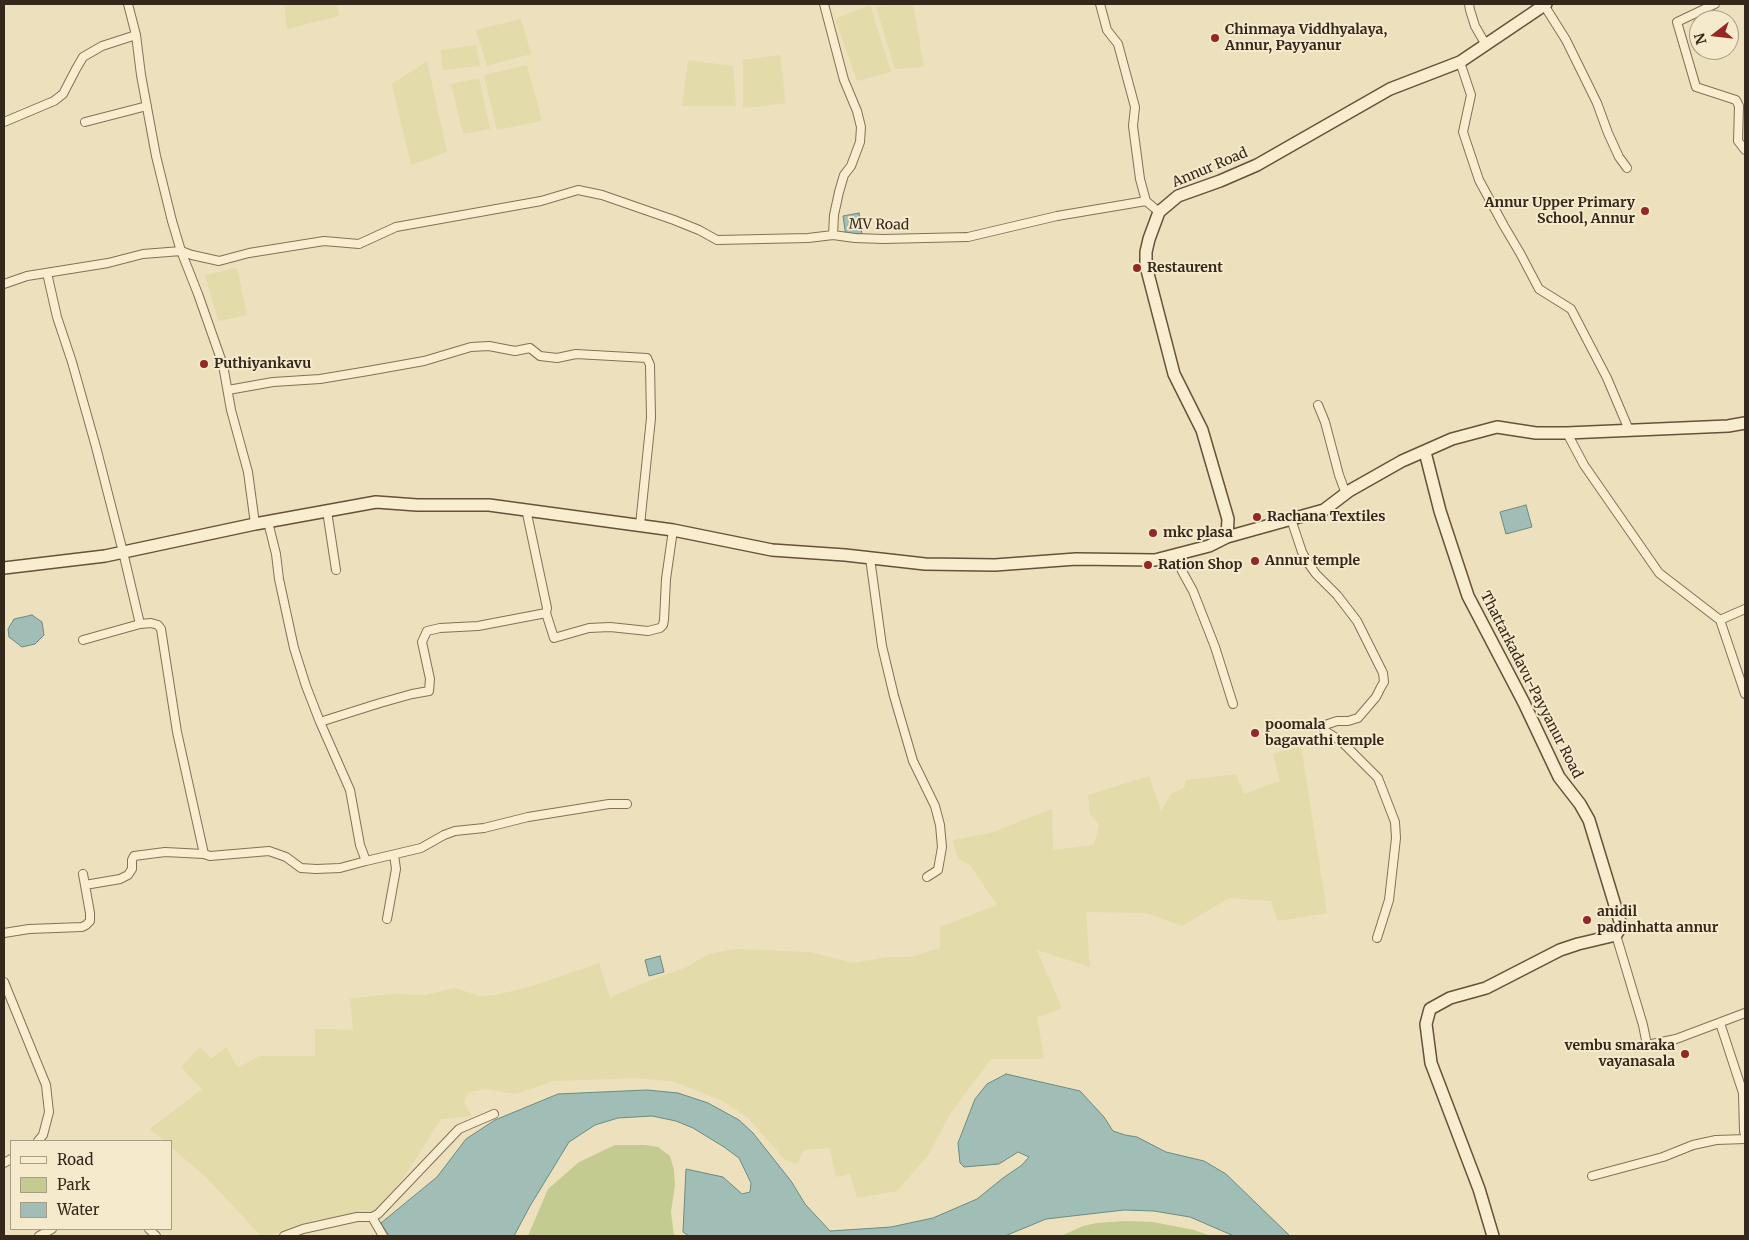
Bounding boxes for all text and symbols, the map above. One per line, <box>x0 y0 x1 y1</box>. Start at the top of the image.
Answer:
north arrow <box>1689 10 1739 60</box>
place label: Chinmaya Viddhyalaya, Annur, Payyanur <box>1225 22 1387 54</box>
text: N <box>1690 31 1711 47</box>
marker: Chinmaya Viddhyalaya, Annur, Payyanur <box>1209 32 1221 44</box>
street label: Annur Road <box>1170 145 1250 191</box>
place label: Annur Upper Primary School, Annur <box>1485 195 1635 228</box>
marker: Annur Upper Primary School, Annur <box>1639 205 1651 217</box>
street label: MV Road <box>849 216 909 234</box>
place label: Restaurent <box>1147 260 1223 276</box>
marker: Restaurent <box>1131 262 1143 274</box>
place label: Puthiyankavu <box>214 356 311 372</box>
marker: Puthiyankavu <box>198 358 210 370</box>
place label: Rachana Textiles <box>1267 509 1385 525</box>
marker: Rachana Textiles <box>1251 511 1263 523</box>
place label: mkc plasa <box>1163 525 1233 541</box>
marker: mkc plasa <box>1147 527 1159 539</box>
place label: Annur temple <box>1265 553 1360 569</box>
marker: Annur temple <box>1249 555 1261 567</box>
place label: Ration Shop <box>1158 557 1242 573</box>
marker: Ration Shop <box>1142 559 1154 571</box>
street label: Thattarkadavu-Payyanur Road <box>1476 589 1586 781</box>
place label: poomala bagavathi temple <box>1265 717 1384 750</box>
marker: poomala bagavathi temple <box>1249 727 1261 739</box>
place label: anidil padinhatta annur <box>1597 904 1718 936</box>
marker: anidil padinhatta annur <box>1581 914 1593 926</box>
place label: vembu smaraka vayanasala <box>1564 1038 1675 1070</box>
marker: vembu smaraka vayanasala <box>1679 1048 1691 1060</box>
legend <box>10 1140 172 1230</box>
text: Road <box>57 1150 93 1169</box>
text: Park <box>57 1175 90 1194</box>
text: Water <box>57 1200 99 1219</box>

